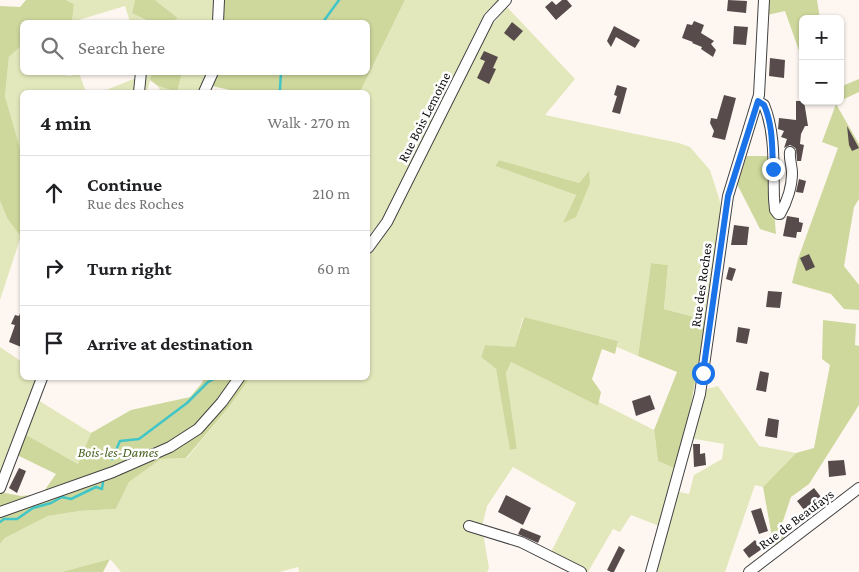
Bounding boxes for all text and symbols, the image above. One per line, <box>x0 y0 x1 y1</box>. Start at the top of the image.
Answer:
map controls <box>799 15 844 105</box>
button: + <box>799 15 844 60</box>
search box <box>20 20 370 75</box>
icon: search <box>38 34 66 62</box>
text: Search here <box>78 37 165 58</box>
button: − <box>799 60 844 105</box>
street label: Rue Bois Lemoine <box>394 69 454 165</box>
text: 4 min <box>40 111 91 135</box>
text: Walk · 270 m <box>268 114 350 131</box>
route end <box>762 158 785 181</box>
text: Continue <box>87 174 162 195</box>
icon: ahead <box>40 179 68 207</box>
text: 210 m <box>312 185 350 202</box>
text: Rue des Roches <box>87 195 184 212</box>
street label: Rue des Roches <box>687 242 715 328</box>
icon: right <box>40 254 68 282</box>
text: Turn right <box>87 258 172 279</box>
text: 60 m <box>317 260 350 277</box>
icon: arrive <box>40 329 68 357</box>
text: Arrive at destination <box>87 333 253 354</box>
route start <box>692 362 715 385</box>
park label: Bois-les-Dames <box>78 444 159 460</box>
street label: Rue de Beaufays <box>755 486 837 552</box>

